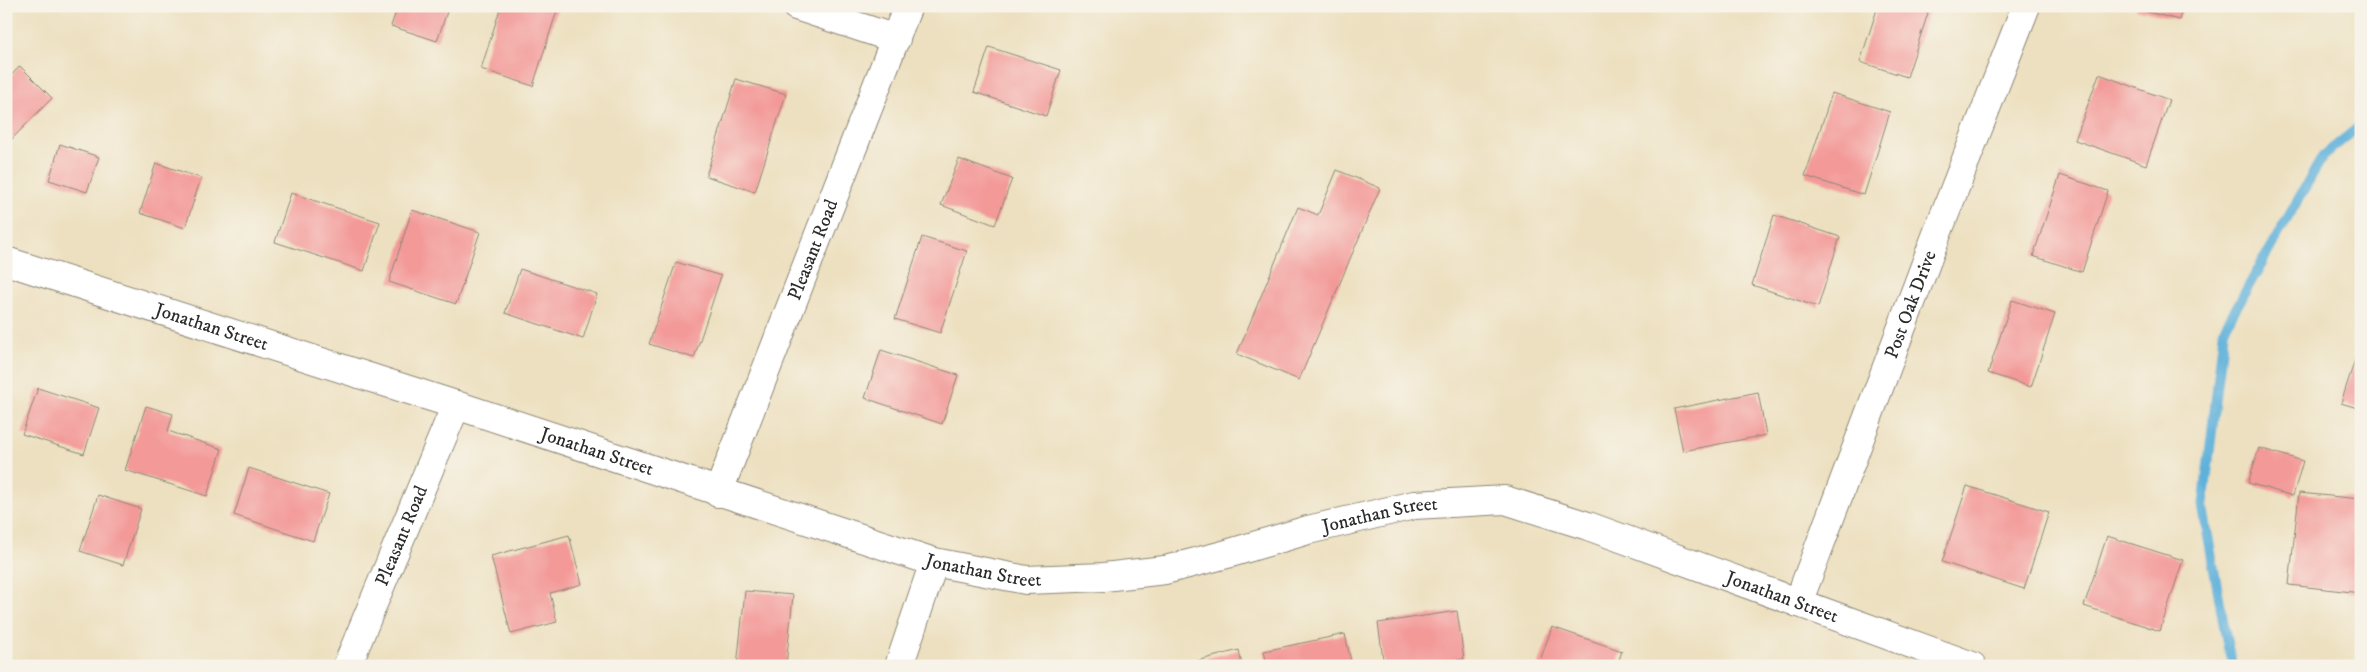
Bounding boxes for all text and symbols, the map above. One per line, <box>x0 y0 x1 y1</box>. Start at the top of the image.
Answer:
street label: Pleasant Road <box>783 196 843 304</box>
street label: Post Oak Drive <box>1880 247 1941 362</box>
street label: Jonathan Street <box>150 297 271 356</box>
street label: Jonathan Street <box>536 421 657 481</box>
street label: Pleasant Road <box>370 482 433 589</box>
street label: Jonathan Street <box>1318 492 1438 538</box>
street label: Jonathan Street <box>921 548 1042 592</box>
street label: Jonathan Street <box>1721 565 1841 628</box>

